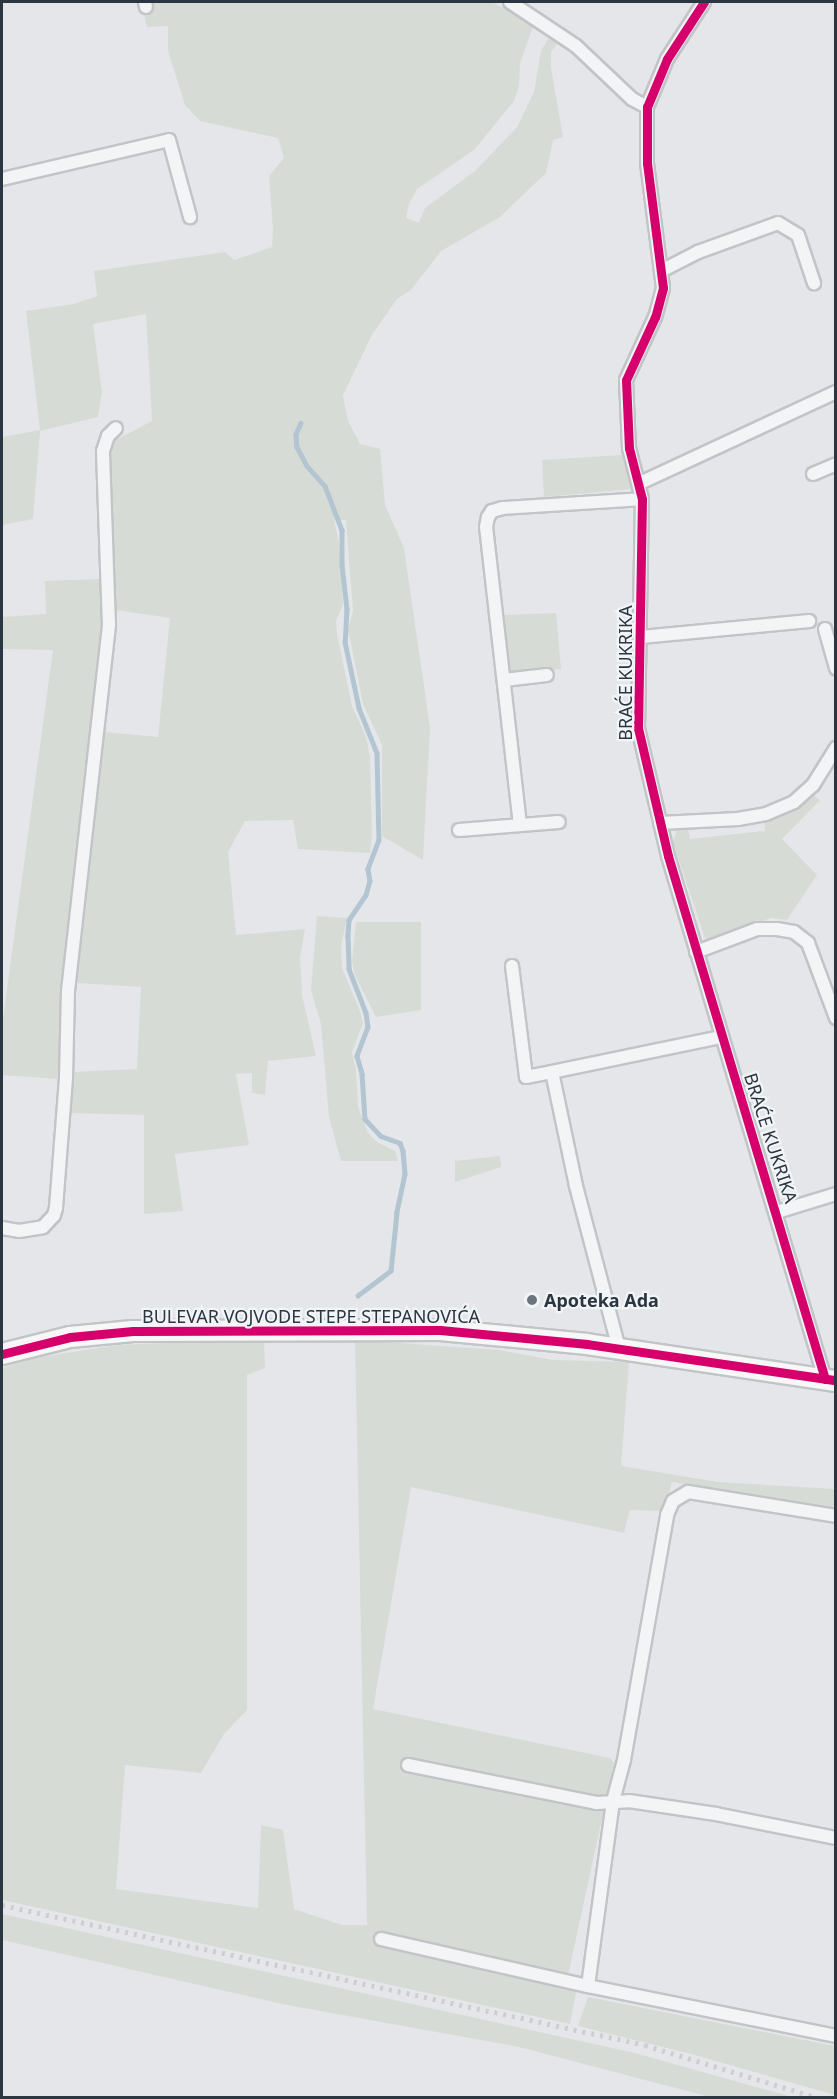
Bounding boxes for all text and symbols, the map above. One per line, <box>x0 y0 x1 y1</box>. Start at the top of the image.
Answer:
street label: BRAĆE KUKRIKA <box>614 605 636 741</box>
street label: BRAĆE KUKRIKA <box>740 1070 802 1206</box>
place label: Apoteka Ada <box>544 1289 659 1311</box>
marker: Apoteka Ada <box>525 1293 539 1307</box>
street label: BULEVAR VOJVODE STEPE STEPANOVIĆA <box>142 1305 480 1327</box>

